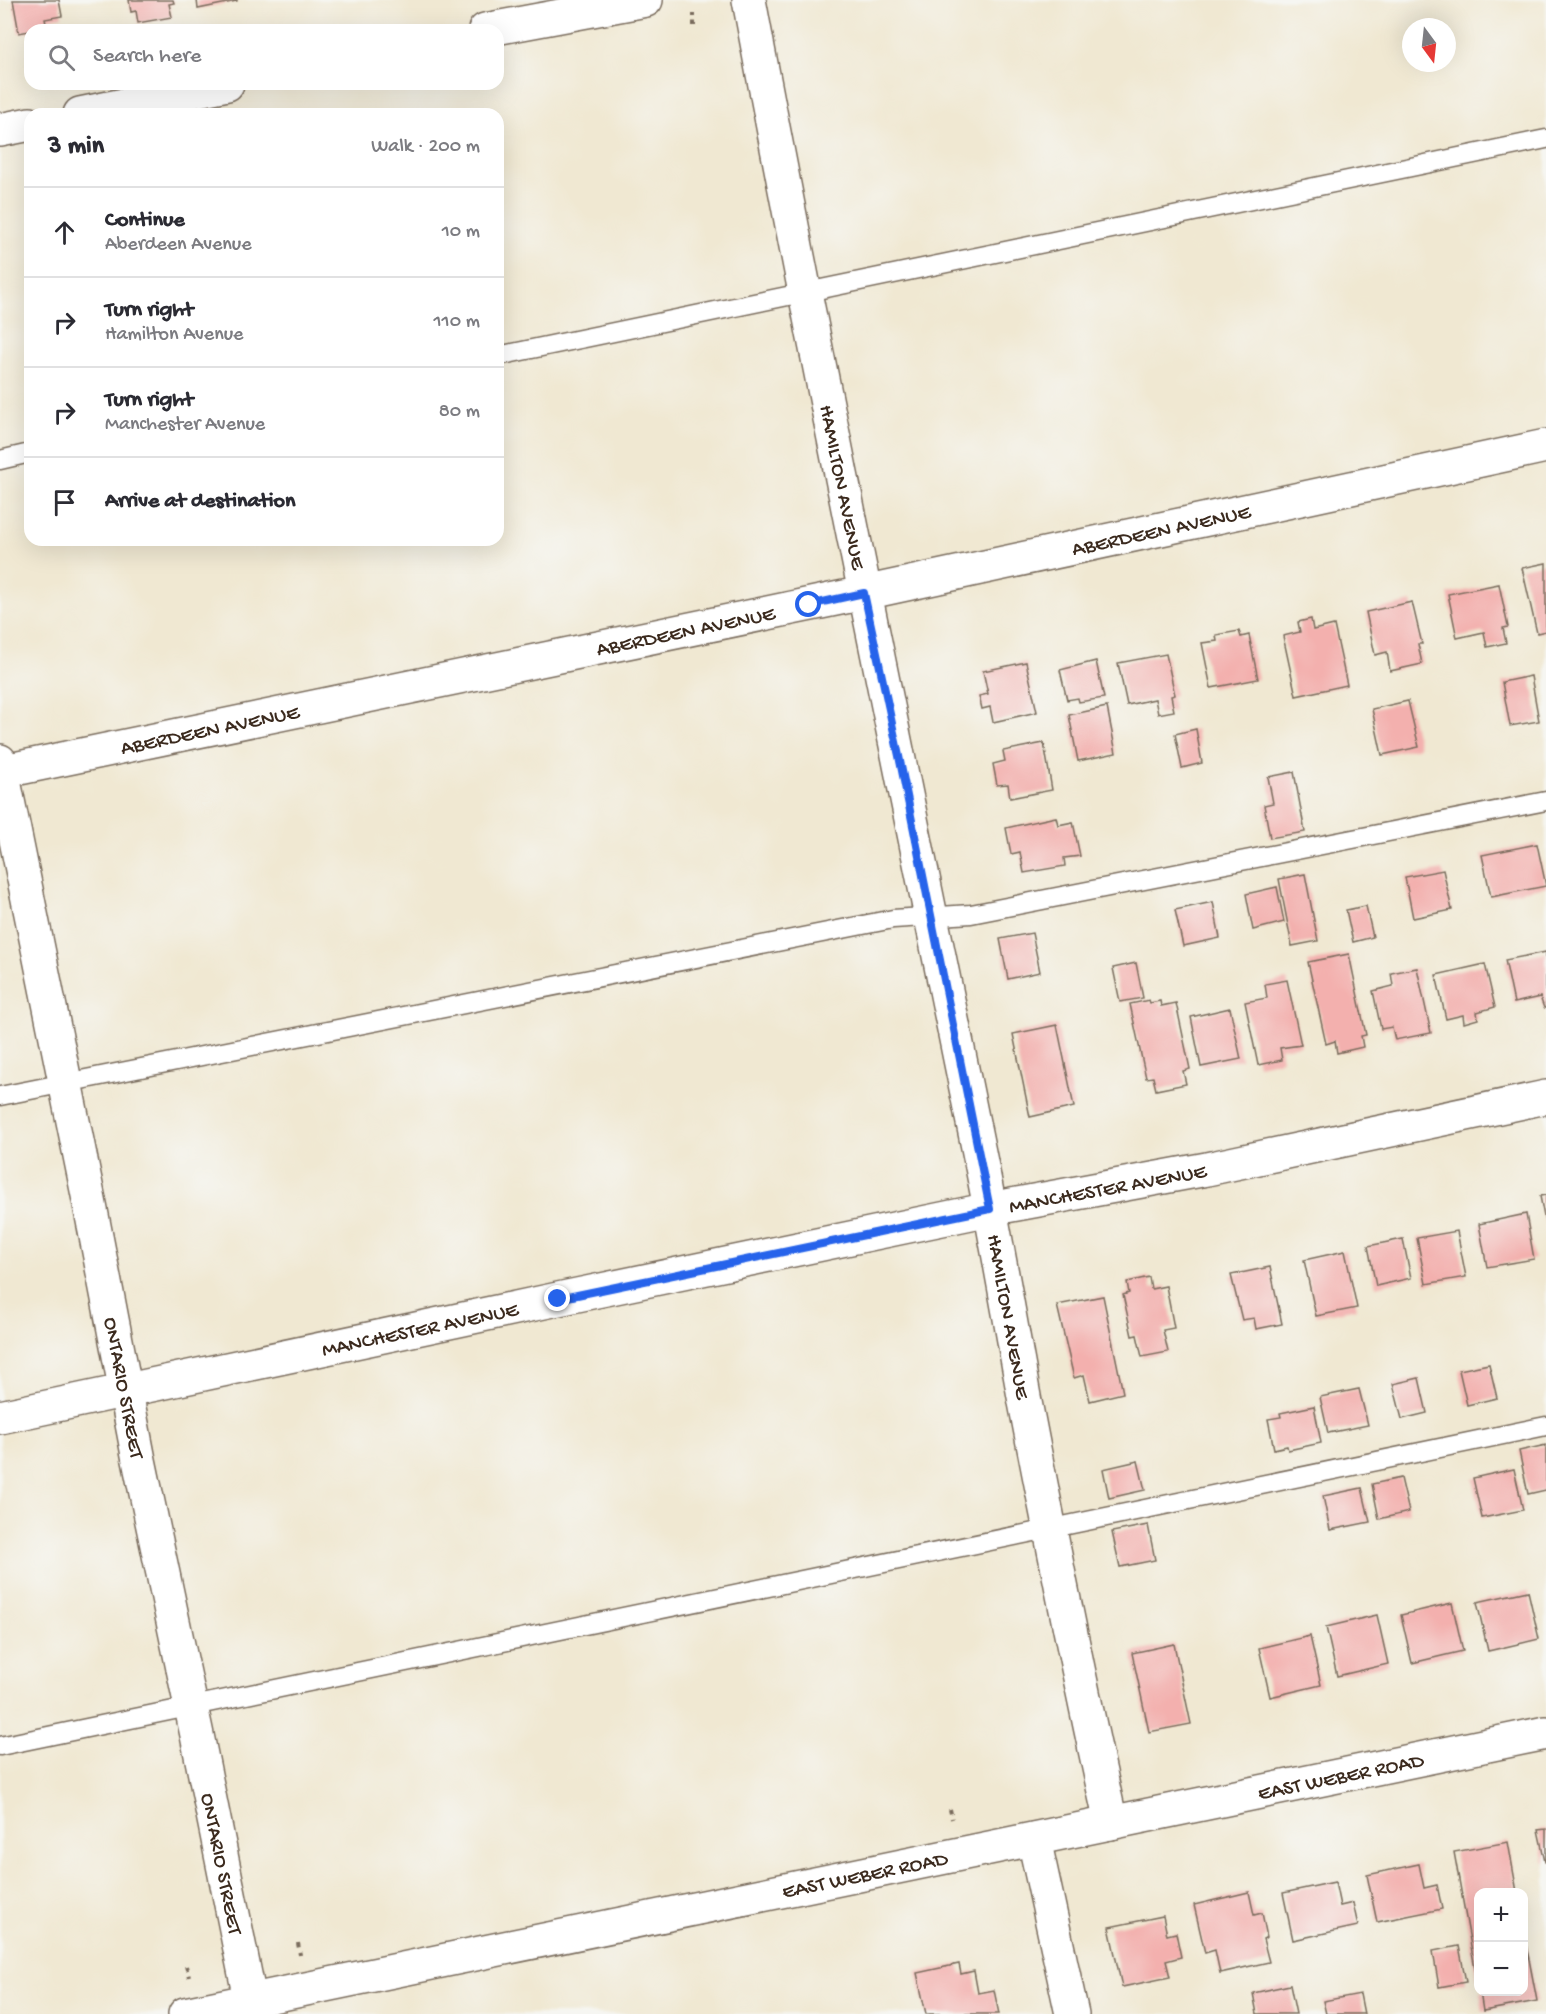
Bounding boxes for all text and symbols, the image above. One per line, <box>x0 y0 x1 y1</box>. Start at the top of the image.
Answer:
north arrow <box>1402 18 1456 72</box>
search box <box>24 24 504 90</box>
icon: search <box>45 41 78 74</box>
text: Search here <box>93 44 201 70</box>
text: 3 min <box>48 132 104 163</box>
text: Walk · 200 m <box>371 136 480 159</box>
text: Continue <box>105 208 185 234</box>
icon: ahead <box>48 216 81 249</box>
text: 10 m <box>442 221 480 244</box>
text: Aberdeen Avenue <box>105 234 252 257</box>
text: Turn right <box>105 298 193 324</box>
icon: right <box>48 306 81 339</box>
text: 110 m <box>434 311 480 334</box>
text: Hamilton Avenue <box>105 324 243 347</box>
text: Turn right <box>105 388 193 414</box>
icon: right <box>48 396 81 429</box>
text: 80 m <box>439 401 480 424</box>
street label: HAMILTON AVENUE <box>812 403 869 573</box>
text: Manchester Avenue <box>105 414 265 437</box>
icon: arrive <box>48 486 81 519</box>
text: Arrive at destination <box>105 489 295 515</box>
street label: ABERDEEN AVENUE <box>1070 501 1254 564</box>
route start <box>795 591 821 617</box>
street label: ABERDEEN AVENUE <box>595 603 779 664</box>
street label: ABERDEEN AVENUE <box>119 701 303 763</box>
street label: MANCHESTER AVENUE <box>1007 1160 1210 1221</box>
street label: HAMILTON AVENUE <box>979 1233 1033 1402</box>
route end <box>544 1285 570 1311</box>
street label: MANCHESTER AVENUE <box>320 1299 522 1365</box>
street label: ONTARIO STREET <box>96 1315 148 1462</box>
street label: EAST WEBER ROAD <box>1256 1749 1427 1808</box>
street label: ONTARIO STREET <box>193 1791 246 1938</box>
street label: EAST WEBER ROAD <box>780 1848 951 1906</box>
map controls <box>1474 1888 1528 1996</box>
button: + <box>1474 1888 1528 1942</box>
button: − <box>1474 1942 1528 1996</box>

